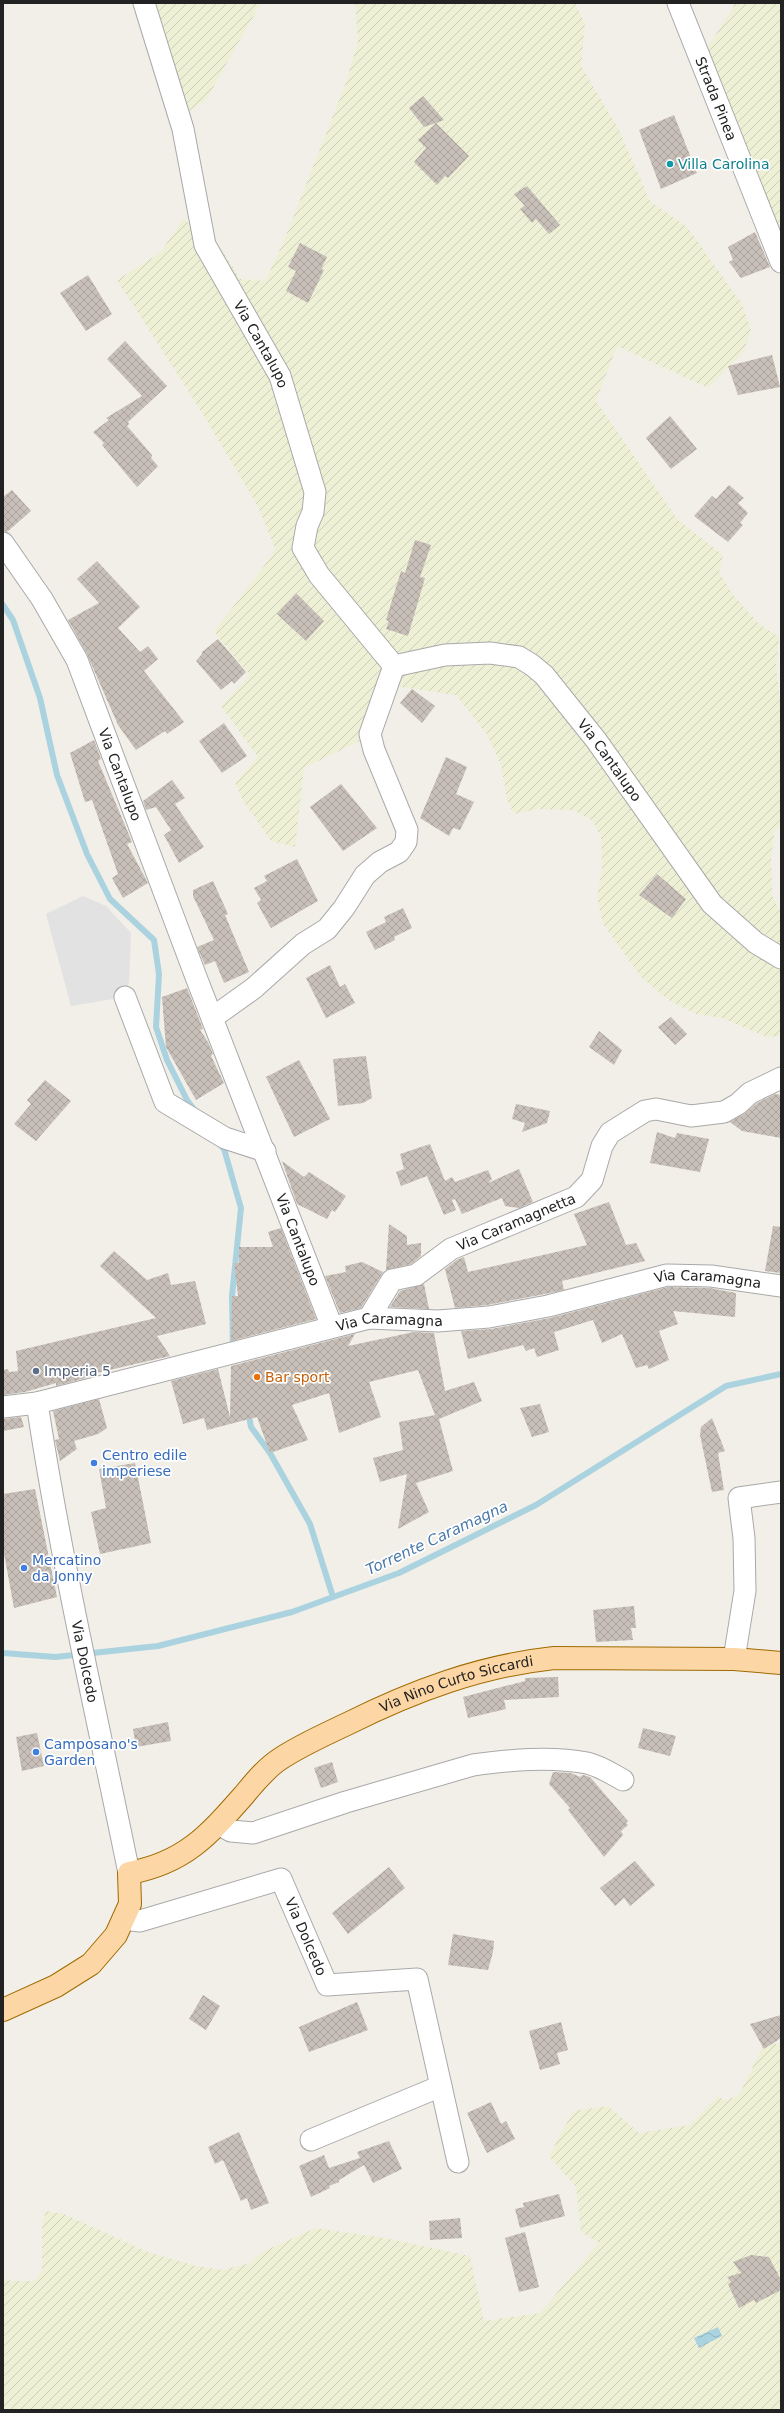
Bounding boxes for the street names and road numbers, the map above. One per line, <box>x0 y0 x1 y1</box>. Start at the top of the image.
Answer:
street label: Strada Pinea <box>692 54 740 143</box>
street label: Via Cantalupo <box>230 298 291 390</box>
street label: Via Cantalupo <box>574 716 645 804</box>
street label: Via Cantalupo <box>95 726 145 823</box>
street label: Via Caramagnetta <box>454 1190 578 1254</box>
street label: Via Cantalupo <box>273 1191 323 1288</box>
street label: Via Caramagna <box>652 1267 762 1291</box>
street label: Via Caramagna <box>334 1310 443 1334</box>
street label: Via Dolcedo <box>69 1619 101 1704</box>
street label: Via Nino Curto Siccardi <box>377 1653 534 1715</box>
street label: Via Dolcedo <box>282 1895 330 1978</box>

